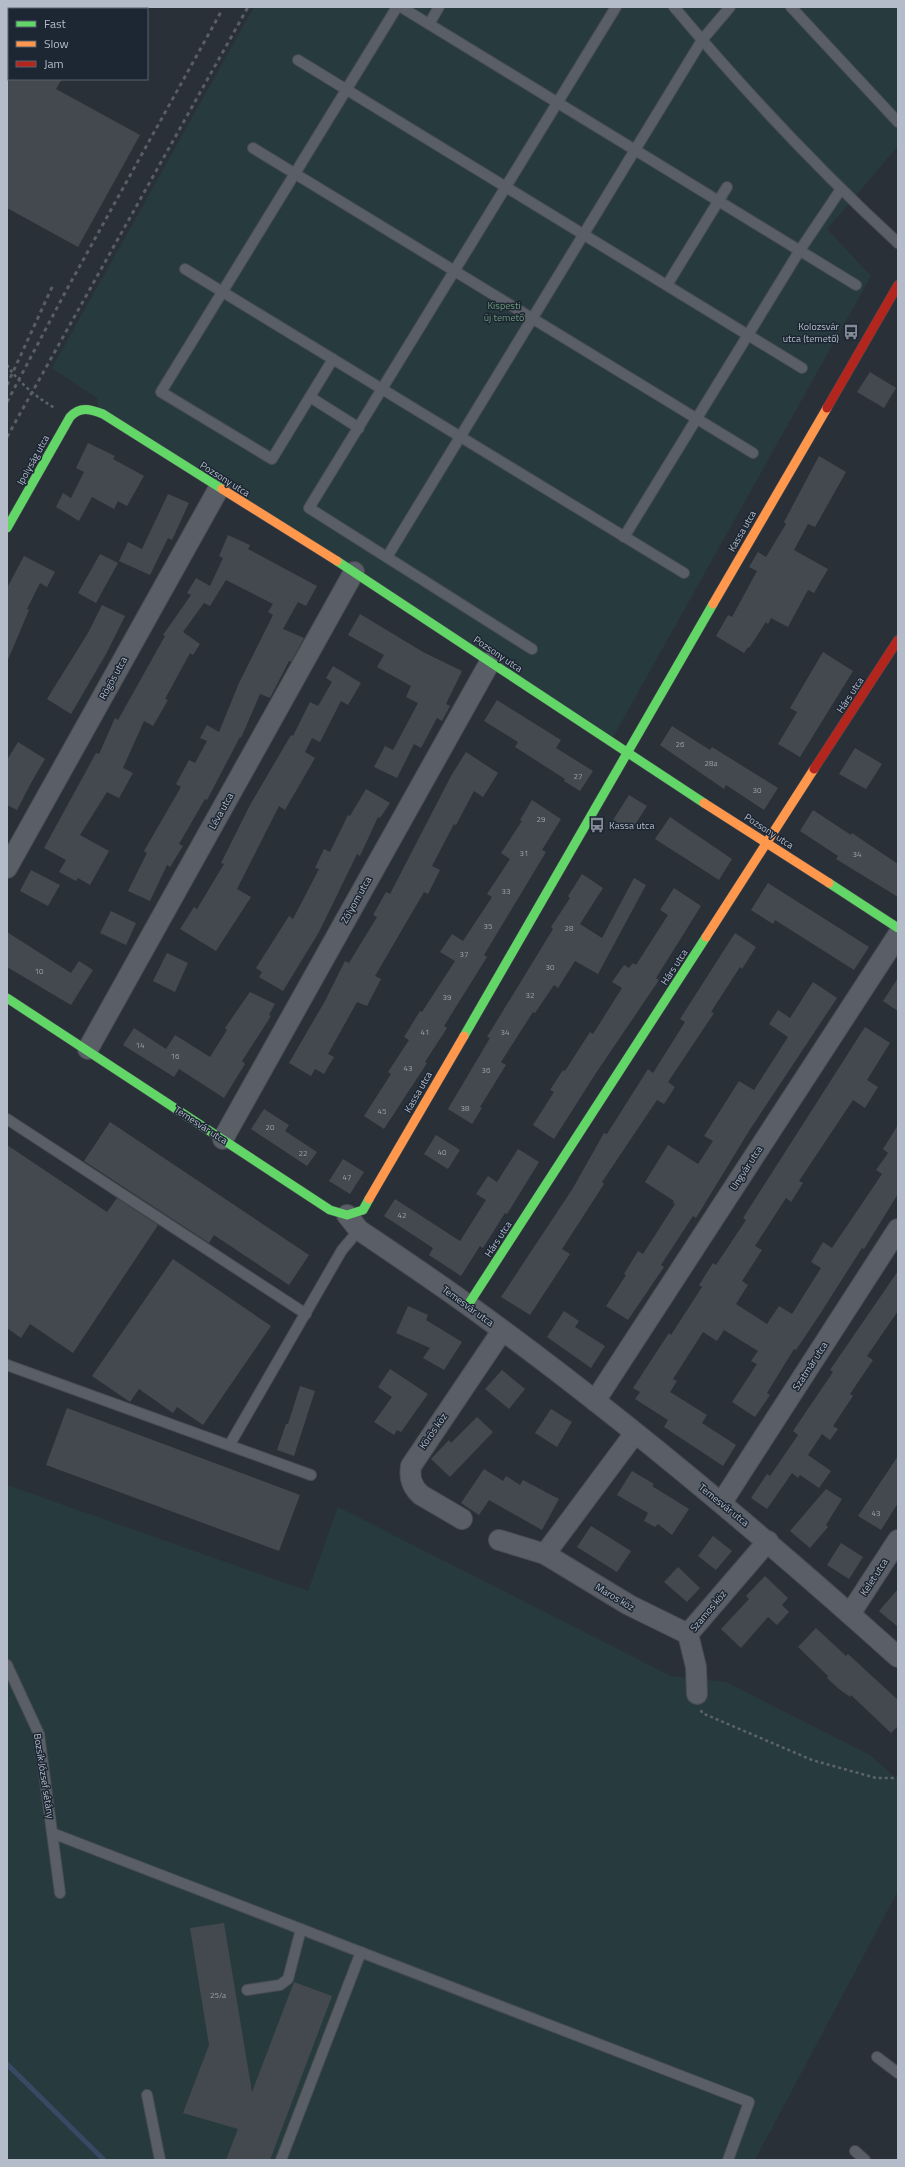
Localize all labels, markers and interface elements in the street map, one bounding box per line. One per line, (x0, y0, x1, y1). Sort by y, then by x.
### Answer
legend (8, 8, 148, 80)
text: Fast (44, 14, 67, 33)
text: Slow (44, 34, 69, 53)
text: Jam (44, 54, 64, 73)
park label: Kispesti új temető (484, 298, 524, 325)
place label: Kolozsvár utca (temető) (783, 319, 840, 346)
bus stop icon: Kolozsvár utca (temető) (842, 323, 860, 341)
street label: Ipolyság utca (13, 432, 53, 488)
street label: Pozsony utca (197, 458, 253, 500)
street label: Kassa utca (724, 508, 760, 554)
street label: Pozsony utca (471, 632, 525, 676)
street label: Rögös utca (95, 654, 131, 702)
street label: Hárs utca (833, 674, 867, 716)
house number: 26 (676, 738, 685, 750)
house number: 28a (705, 757, 717, 769)
house number: 27 (574, 770, 582, 782)
house number: 30 (753, 784, 762, 796)
street label: Léva utca (205, 790, 237, 832)
street label: Pozsony utca (741, 809, 797, 853)
house number: 29 (537, 813, 546, 825)
bus stop icon: Kassa utca (588, 816, 606, 834)
place label: Kassa utca (609, 818, 654, 833)
house number: 31 (520, 847, 528, 859)
house number: 34 (853, 848, 862, 860)
street label: Zólyom utca (337, 874, 375, 926)
house number: 33 (502, 885, 510, 897)
house number: 35 (484, 920, 493, 932)
house number: 28 (565, 922, 574, 934)
street label: Hárs utca (657, 946, 691, 988)
house number: 37 (460, 948, 468, 960)
house number: 30 (546, 961, 555, 973)
house number: 10 (35, 965, 44, 977)
house number: 32 (526, 989, 534, 1001)
house number: 39 (443, 991, 452, 1003)
house number: 41 (421, 1026, 429, 1038)
house number: 34 (501, 1026, 510, 1038)
house number: 14 (136, 1039, 145, 1051)
house number: 16 (171, 1050, 180, 1062)
house number: 43 (404, 1062, 412, 1074)
house number: 36 (482, 1064, 491, 1076)
street label: Kassa utca (400, 1069, 436, 1115)
street label: Temesvár utca (171, 1102, 231, 1148)
house number: 38 (461, 1102, 470, 1114)
house number: 45 (378, 1105, 387, 1117)
house number: 20 (266, 1121, 275, 1133)
street label: Ungvár utca (726, 1143, 766, 1193)
house number: 40 (438, 1146, 447, 1158)
house number: 22 (299, 1147, 307, 1159)
house number: 47 (343, 1171, 351, 1183)
house number: 42 (398, 1209, 406, 1221)
street label: Hárs utca (481, 1218, 515, 1260)
street label: Temesvár utca (439, 1282, 497, 1330)
street label: Szatmár utca (789, 1339, 831, 1393)
street label: Körös köz (415, 1410, 451, 1452)
street label: Temesvár utca (696, 1480, 752, 1530)
house number: 43 (872, 1507, 880, 1519)
street label: Kelet utca (856, 1555, 892, 1599)
street label: Maros köz (593, 1579, 638, 1615)
street label: Szamos köz (686, 1587, 730, 1635)
street label: Bozsik József sétány (30, 1732, 58, 1820)
house number: 25/a (210, 1989, 226, 2001)

